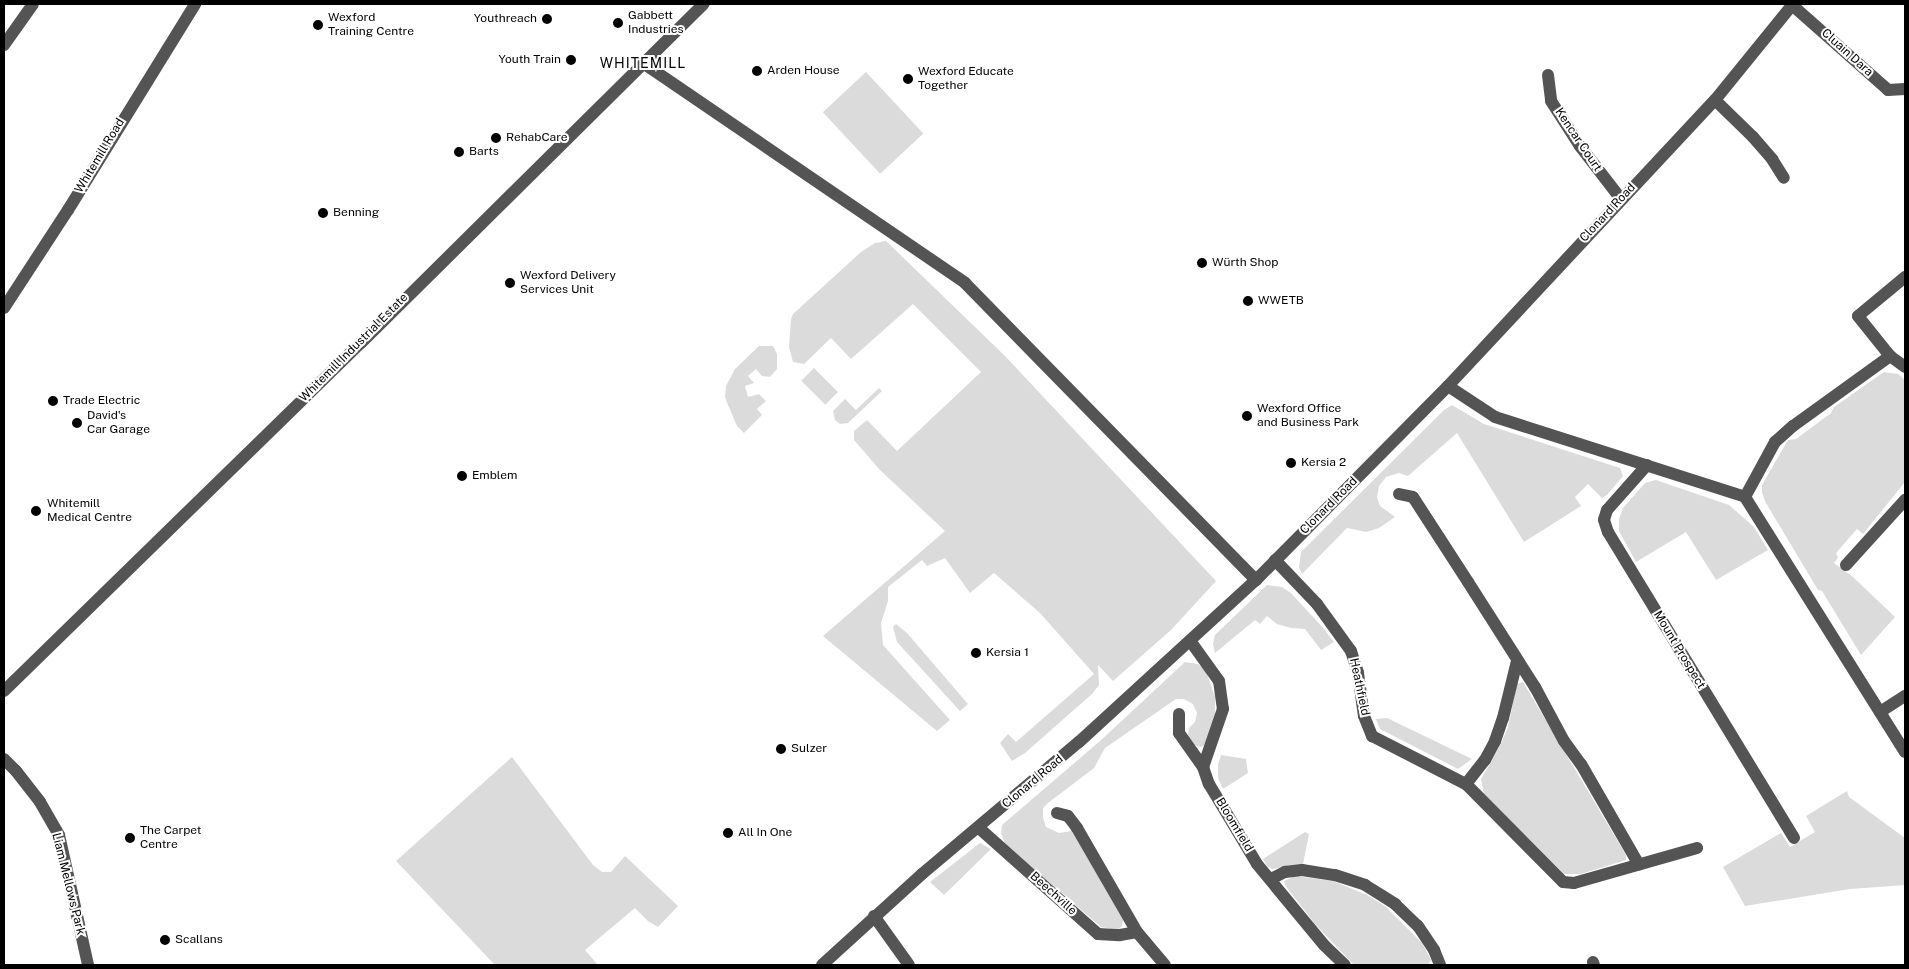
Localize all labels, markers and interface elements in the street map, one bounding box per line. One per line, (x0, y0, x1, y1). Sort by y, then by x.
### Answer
place label: Gabbett Industries (628, 9, 684, 37)
place label: Wexford Training Centre (328, 11, 414, 39)
place label: Youthreach (474, 12, 537, 26)
marker: Youthreach (541, 13, 553, 25)
marker: Gabbett Industries (612, 17, 624, 29)
marker: Wexford Training Centre (312, 19, 324, 31)
street label: Cluain Dara (1818, 26, 1876, 80)
place label: Youth Train (498, 53, 561, 67)
marker: Youth Train (565, 54, 577, 66)
district label: WHITEMILL (599, 55, 687, 71)
place label: Arden House (767, 64, 840, 78)
marker: Arden House (751, 65, 763, 77)
place label: Wexford Educate Together (918, 65, 1014, 93)
marker: Wexford Educate Together (902, 73, 914, 85)
street label: Kencar Court (1551, 106, 1605, 174)
street label: Whitemill Road (72, 116, 128, 196)
place label: RehabCare (506, 131, 568, 145)
marker: RehabCare (490, 132, 502, 144)
place label: Barts (469, 145, 499, 159)
marker: Barts (453, 146, 465, 158)
street label: Clonard Road (1577, 181, 1639, 245)
place label: Benning (333, 206, 379, 220)
marker: Benning (317, 207, 329, 219)
place label: Würth Shop (1212, 256, 1278, 270)
marker: Würth Shop (1196, 257, 1208, 269)
place label: Wexford Delivery Services Unit (520, 269, 616, 297)
marker: Wexford Delivery Services Unit (504, 277, 516, 289)
street label: Whitemill Industrial Estate (297, 291, 411, 405)
place label: WWETB (1258, 294, 1304, 308)
marker: WWETB (1242, 295, 1254, 307)
place label: Trade Electric (63, 394, 140, 408)
marker: Trade Electric (47, 395, 59, 407)
place label: Wexford Office and Business Park (1257, 402, 1359, 430)
place label: David's Car Garage (87, 409, 150, 437)
marker: Wexford Office and Business Park (1241, 410, 1253, 422)
marker: David's Car Garage (71, 417, 83, 429)
place label: Kersia 2 (1301, 456, 1346, 470)
marker: Kersia 2 (1285, 457, 1297, 469)
place label: Emblem (472, 469, 517, 483)
marker: Emblem (456, 470, 468, 482)
street label: Clonard Road (1297, 474, 1361, 538)
place label: Whitemill Medical Centre (47, 497, 132, 525)
marker: Whitemill Medical Centre (29, 504, 43, 518)
street label: Mount Prospect (1650, 608, 1708, 692)
place label: Kersia 1 (986, 646, 1029, 660)
marker: Kersia 1 (970, 647, 982, 659)
street label: Heathfield (1346, 657, 1372, 717)
place label: Sulzer (791, 742, 827, 756)
marker: Sulzer (775, 743, 787, 755)
street label: Clonard Road (1000, 752, 1066, 812)
street label: Bloomfield (1212, 796, 1256, 854)
place label: The Carpet Centre (140, 824, 202, 852)
place label: All In One (738, 826, 792, 840)
marker: All In One (722, 827, 734, 839)
street label: Liam Mellows Park (48, 832, 88, 936)
marker: The Carpet Centre (124, 832, 136, 844)
street label: Beechville (1027, 869, 1079, 919)
place label: Scallans (175, 933, 223, 947)
marker: Scallans (159, 934, 171, 946)

